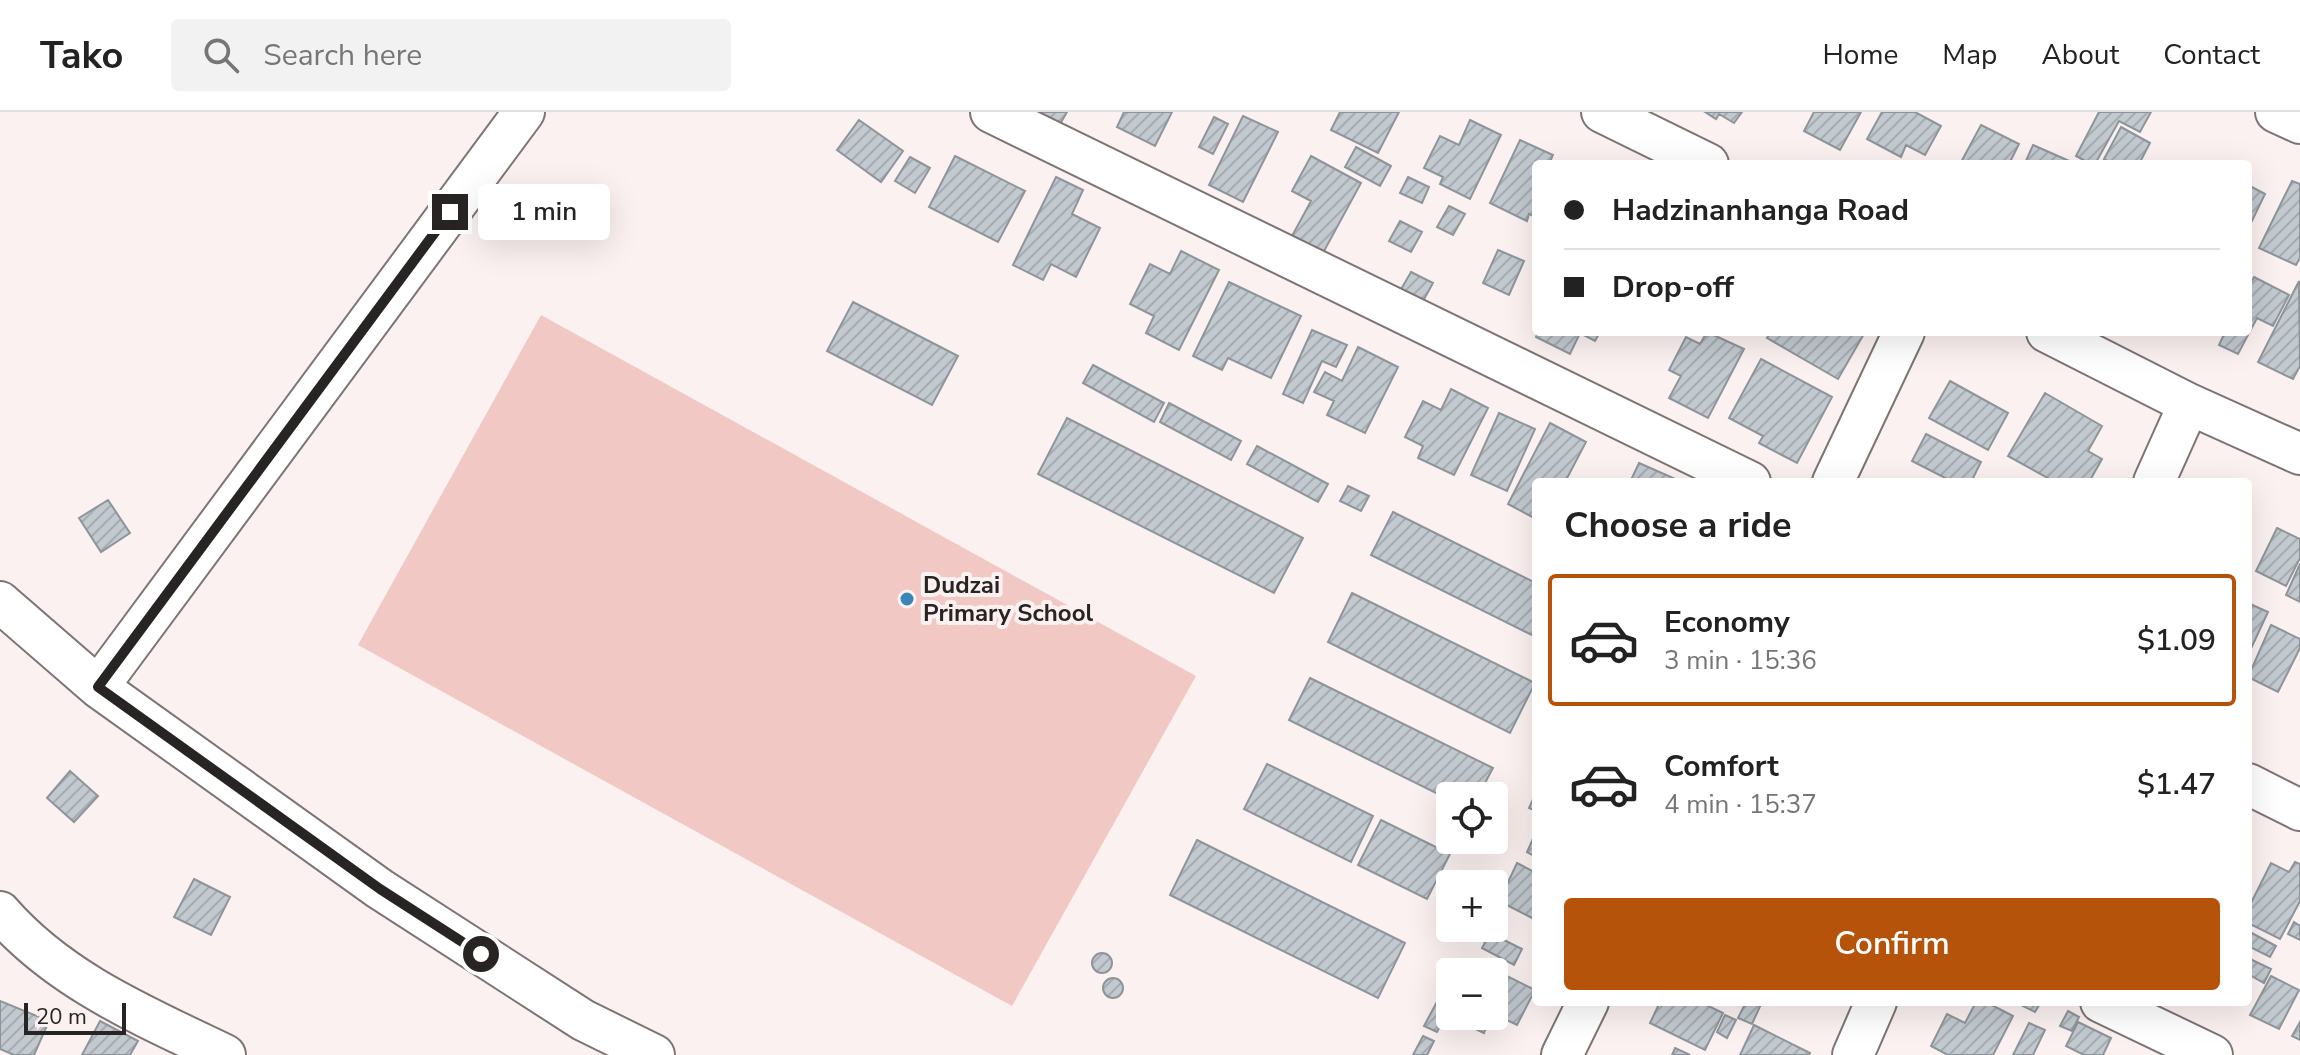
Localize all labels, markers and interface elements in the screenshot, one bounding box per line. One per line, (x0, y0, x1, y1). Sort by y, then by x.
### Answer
search box (171, 19, 731, 91)
text: Tako (40, 30, 123, 81)
icon: search (199, 33, 243, 77)
text: Search here (263, 35, 422, 76)
text: Home (1823, 36, 1898, 74)
text: Map (1942, 36, 1997, 74)
text: About (2041, 36, 2119, 74)
text: Contact (2163, 36, 2260, 74)
callout: 1 min (478, 184, 610, 240)
text: Hadzinanhanga Road (1612, 190, 1909, 231)
route end (432, 194, 468, 230)
text: 1 min (511, 194, 577, 229)
text: Drop-off (1612, 267, 1734, 308)
text: Choose a ride (1564, 501, 1792, 550)
place label: Dudzai Primary School (923, 569, 1094, 629)
marker: Dudzai Primary School (898, 590, 916, 608)
text: Economy (1664, 602, 1790, 643)
icon: car (1568, 604, 1640, 676)
text: $1.09 (2137, 620, 2216, 661)
text: 3 min · 15:36 (1664, 643, 1817, 678)
text: Comfort (1664, 746, 1779, 787)
icon: car (1568, 748, 1640, 820)
text: $1.47 (2137, 764, 2216, 805)
map controls (1436, 782, 1508, 1030)
button: locate (1436, 782, 1508, 854)
text: 4 min · 15:37 (1664, 787, 1817, 822)
button: + (1436, 870, 1508, 942)
button: Confirm (1564, 898, 2220, 990)
route start (463, 936, 499, 972)
button: − (1436, 958, 1508, 1030)
scale bar (24, 999, 126, 1035)
text: 20 m (36, 1002, 87, 1032)

